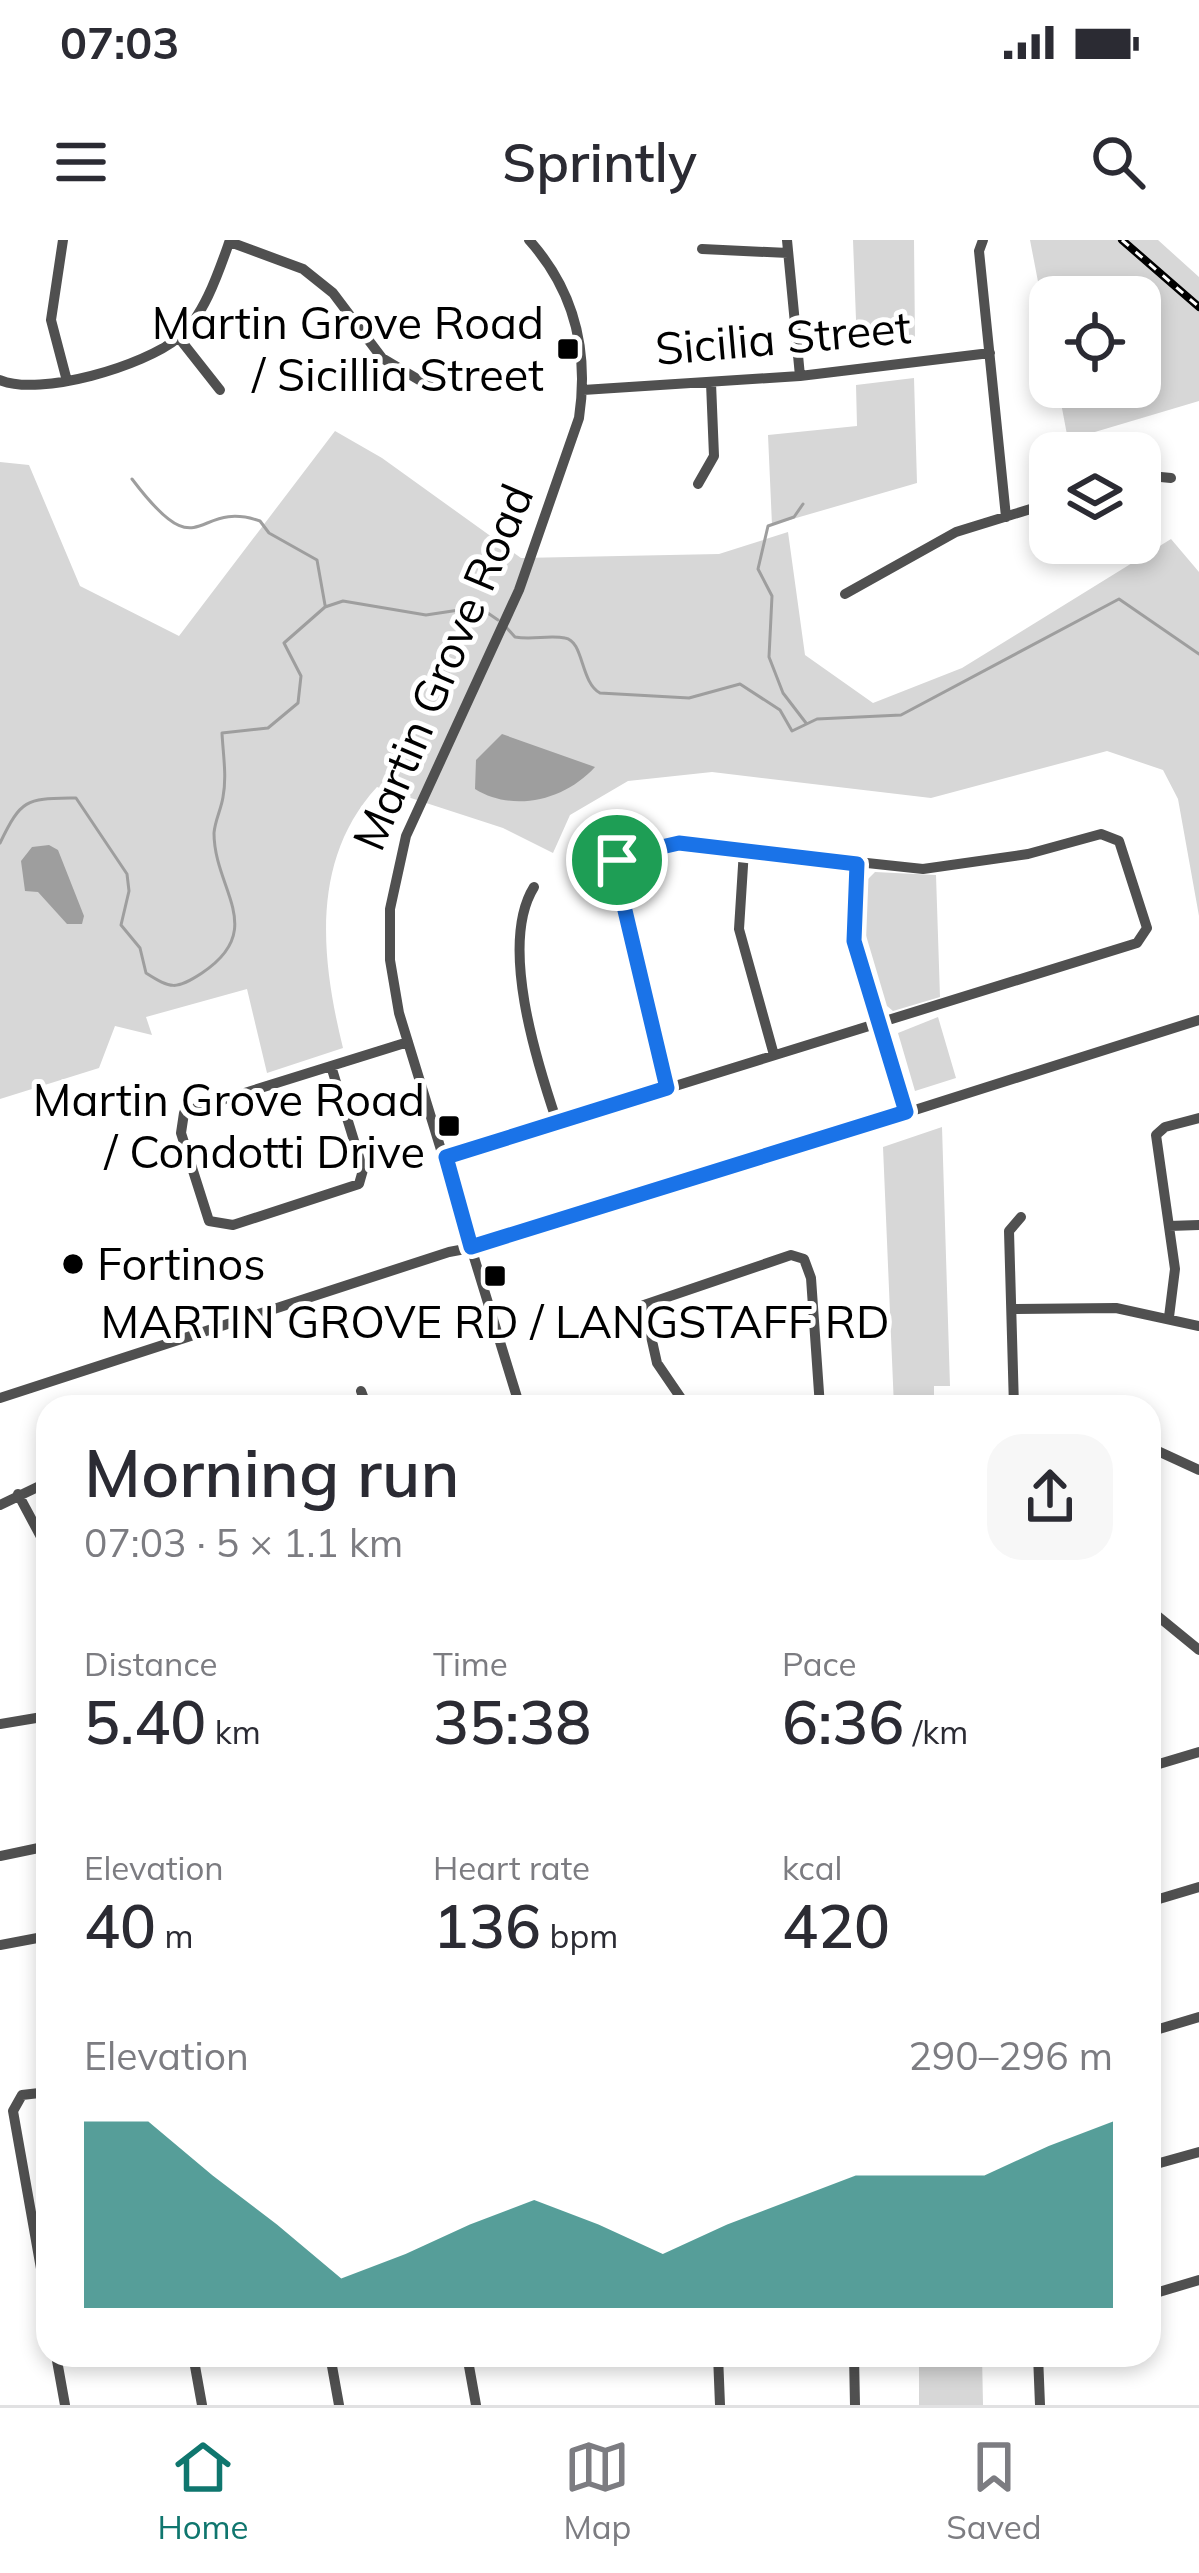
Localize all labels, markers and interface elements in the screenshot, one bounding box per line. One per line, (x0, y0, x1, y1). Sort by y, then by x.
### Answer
text: 07:03 (60, 14, 179, 70)
text: Sprintly (502, 128, 697, 196)
icon: menu (48, 129, 114, 195)
icon: search (1085, 129, 1151, 195)
map controls (1029, 276, 1161, 564)
button: locate (1029, 276, 1161, 408)
place label: Martin Grove Road / Sicillia Street (152, 294, 544, 402)
street label: Sicilia Street (653, 298, 913, 376)
marker: Martin Grove Road / Sicillia Street (555, 336, 581, 362)
button: layers (1029, 432, 1161, 564)
street label: Martin Grove Road (340, 475, 544, 858)
pin (566, 809, 668, 911)
icon: arrive (584, 827, 650, 893)
place label: Martin Grove Road / Condotti Drive (33, 1071, 425, 1179)
marker: Martin Grove Road / Condotti Drive (436, 1113, 462, 1139)
place label: Fortinos (97, 1235, 266, 1291)
marker: Fortinos (60, 1251, 86, 1277)
marker: MARTIN GROVE RD / LANGSTAFF RD (482, 1263, 508, 1289)
place label: MARTIN GROVE RD / LANGSTAFF RD (100, 1293, 890, 1349)
text: Morning run (84, 1431, 460, 1514)
button: share (987, 1434, 1113, 1560)
text: 07:03 · 5 × 1.1 km (84, 1518, 403, 1567)
text: Distance (84, 1643, 217, 1684)
text: Time (433, 1643, 508, 1684)
text: Pace (782, 1643, 856, 1684)
text: 5.40 (84, 1684, 206, 1759)
text: 35:38 (433, 1684, 591, 1759)
text: 6:36 (782, 1684, 904, 1759)
text: km (206, 1711, 261, 1752)
text: /km (904, 1711, 968, 1752)
text: Elevation (84, 1847, 224, 1888)
text: Heart rate (433, 1847, 590, 1888)
text: kcal (782, 1847, 842, 1888)
text: 40 (84, 1888, 156, 1963)
text: 136 (433, 1888, 541, 1963)
text: 420 (782, 1888, 890, 1963)
text: m (156, 1915, 194, 1956)
text: bpm (541, 1915, 618, 1956)
text: Elevation (84, 2031, 249, 2080)
text: 290–296 m (908, 2031, 1113, 2080)
tab: Home (157, 2434, 249, 2547)
tab: Map (563, 2434, 631, 2547)
tab: Saved (946, 2434, 1042, 2547)

